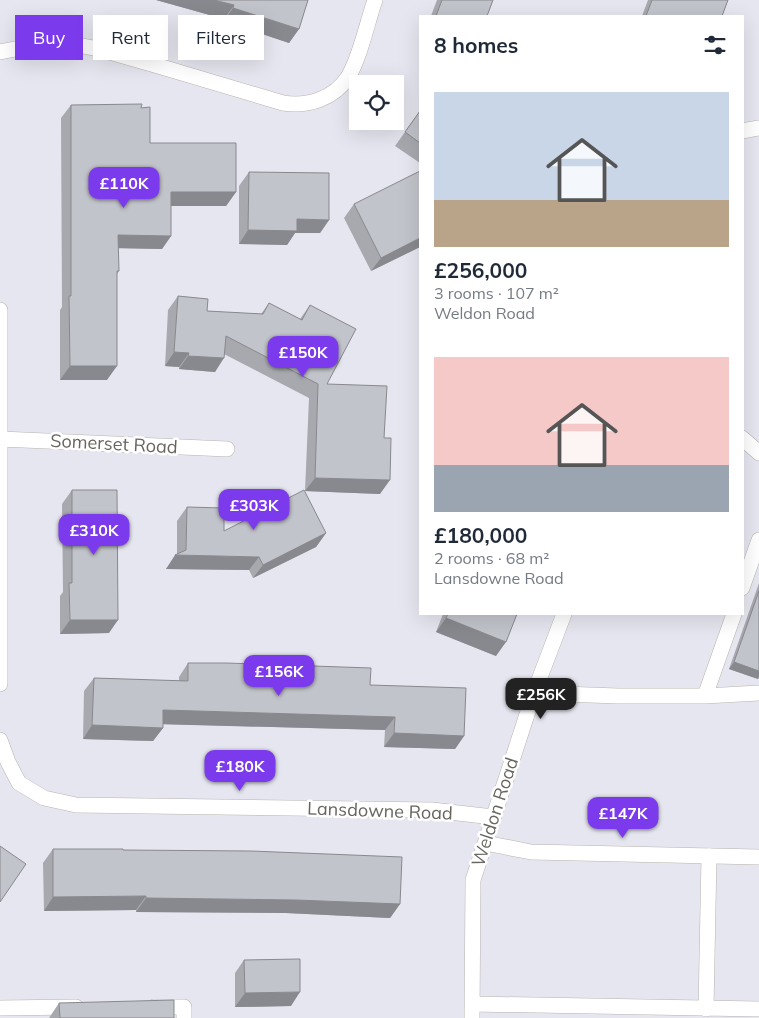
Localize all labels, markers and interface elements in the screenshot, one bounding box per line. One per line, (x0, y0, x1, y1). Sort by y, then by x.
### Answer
chip: Buy (15, 15, 83, 60)
chip: Rent (93, 15, 168, 60)
chip: Filters (178, 15, 264, 60)
icon: filters (701, 31, 729, 59)
text: 8 homes (434, 32, 518, 58)
map controls (349, 75, 404, 130)
button: locate (349, 75, 404, 130)
icon: home (537, 125, 627, 215)
pin: £110K (89, 166, 159, 209)
text: £110K (99, 173, 149, 193)
text: £256,000 (434, 257, 527, 283)
text: 3 rooms · 107 m² (434, 283, 559, 303)
text: Weldon Road (434, 303, 535, 323)
pin: £150K (268, 336, 338, 378)
text: £150K (278, 342, 328, 362)
icon: home (537, 390, 627, 480)
street label: Somerset Road (50, 429, 178, 458)
pin: £303K (219, 488, 289, 531)
text: £303K (229, 495, 279, 515)
pin: £310K (59, 514, 129, 556)
text: £310K (69, 520, 119, 540)
text: £180,000 (434, 522, 527, 548)
text: 2 rooms · 68 m² (434, 548, 549, 568)
text: Lansdowne Road (434, 568, 564, 588)
pin: £156K (244, 654, 314, 697)
text: £156K (254, 661, 304, 681)
pin: £256K (506, 678, 576, 720)
text: £256K (516, 684, 566, 704)
pin: £180K (205, 750, 275, 792)
street label: Weldon Road (466, 754, 523, 869)
text: £180K (215, 756, 265, 776)
street label: Lansdowne Road (307, 796, 453, 825)
pin: £147K (588, 796, 658, 839)
text: £147K (598, 803, 648, 823)

